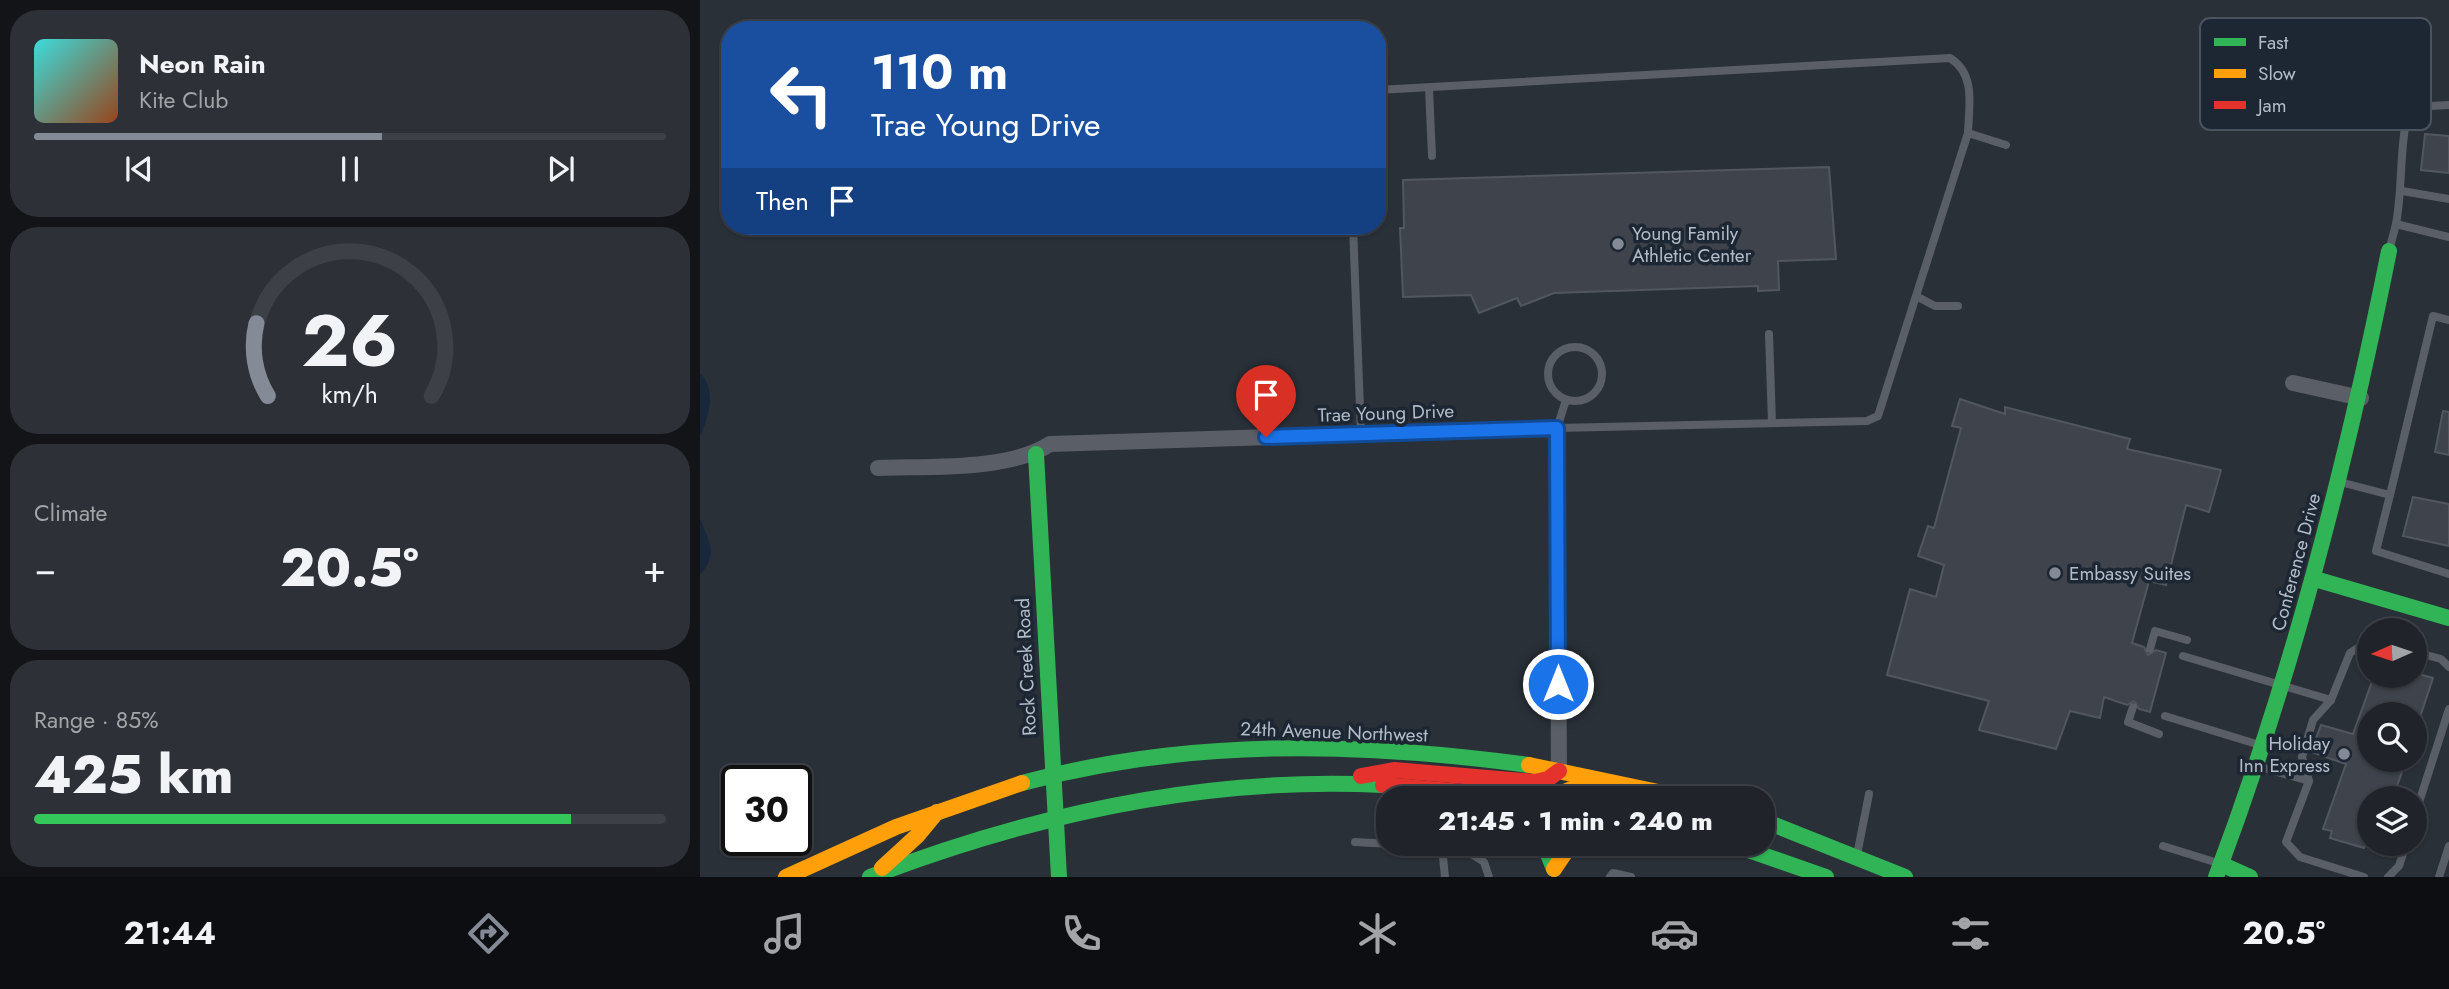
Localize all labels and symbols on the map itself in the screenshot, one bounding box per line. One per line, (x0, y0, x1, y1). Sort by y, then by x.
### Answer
legend (2200, 18, 2431, 130)
text: Fast (2258, 29, 2289, 56)
text: Slow (2258, 60, 2296, 87)
text: Jam (2255, 92, 2287, 119)
place label: Young Family Athletic Center (1632, 220, 1752, 269)
marker: Young Family Athletic Center (1610, 236, 1626, 252)
pin (1236, 365, 1296, 437)
street label: Trae Young Drive (1317, 397, 1455, 429)
street label: Conference Drive (2265, 490, 2327, 634)
place label: Embassy Suites (2069, 560, 2191, 587)
marker: Embassy Suites (2047, 565, 2063, 581)
street label: Rock Creek Road (1009, 597, 1043, 737)
north arrow (2357, 618, 2427, 688)
position arrow (1521, 647, 1595, 721)
street label: 24th Avenue Northwest (1240, 715, 1429, 749)
place label: Holiday Inn Express (2239, 730, 2331, 779)
marker: Holiday Inn Express (2336, 746, 2352, 762)
speed limit sign: 30 (721, 765, 812, 856)

